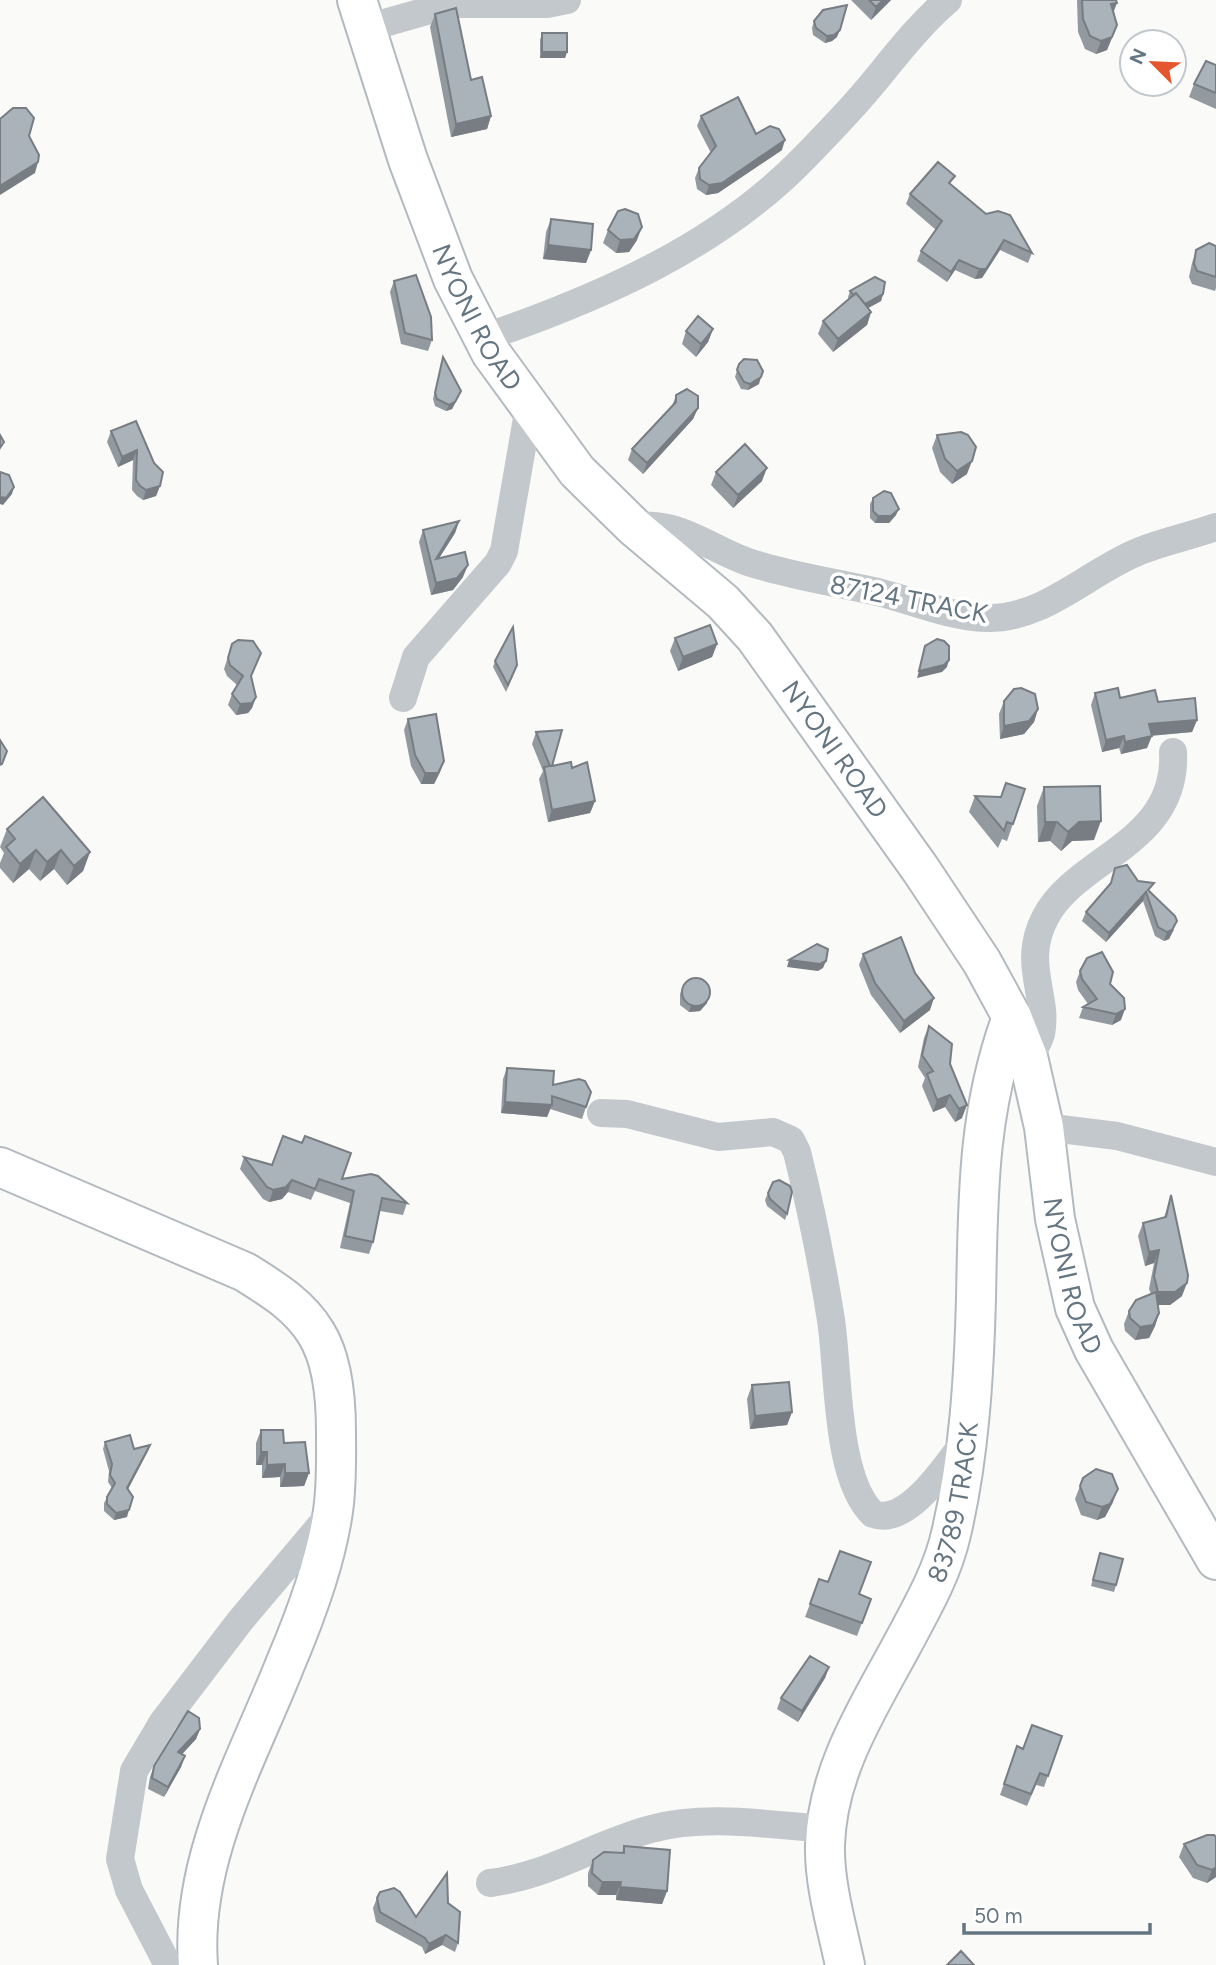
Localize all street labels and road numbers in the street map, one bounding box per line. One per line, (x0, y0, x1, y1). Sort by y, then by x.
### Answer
street label: NYONI ROAD (425, 240, 529, 397)
street label: 87124 TRACK (827, 568, 991, 630)
street label: NYONI ROAD (775, 674, 895, 824)
street label: NYONI ROAD (1037, 1196, 1110, 1359)
street label: 83789 TRACK (920, 1420, 985, 1587)

